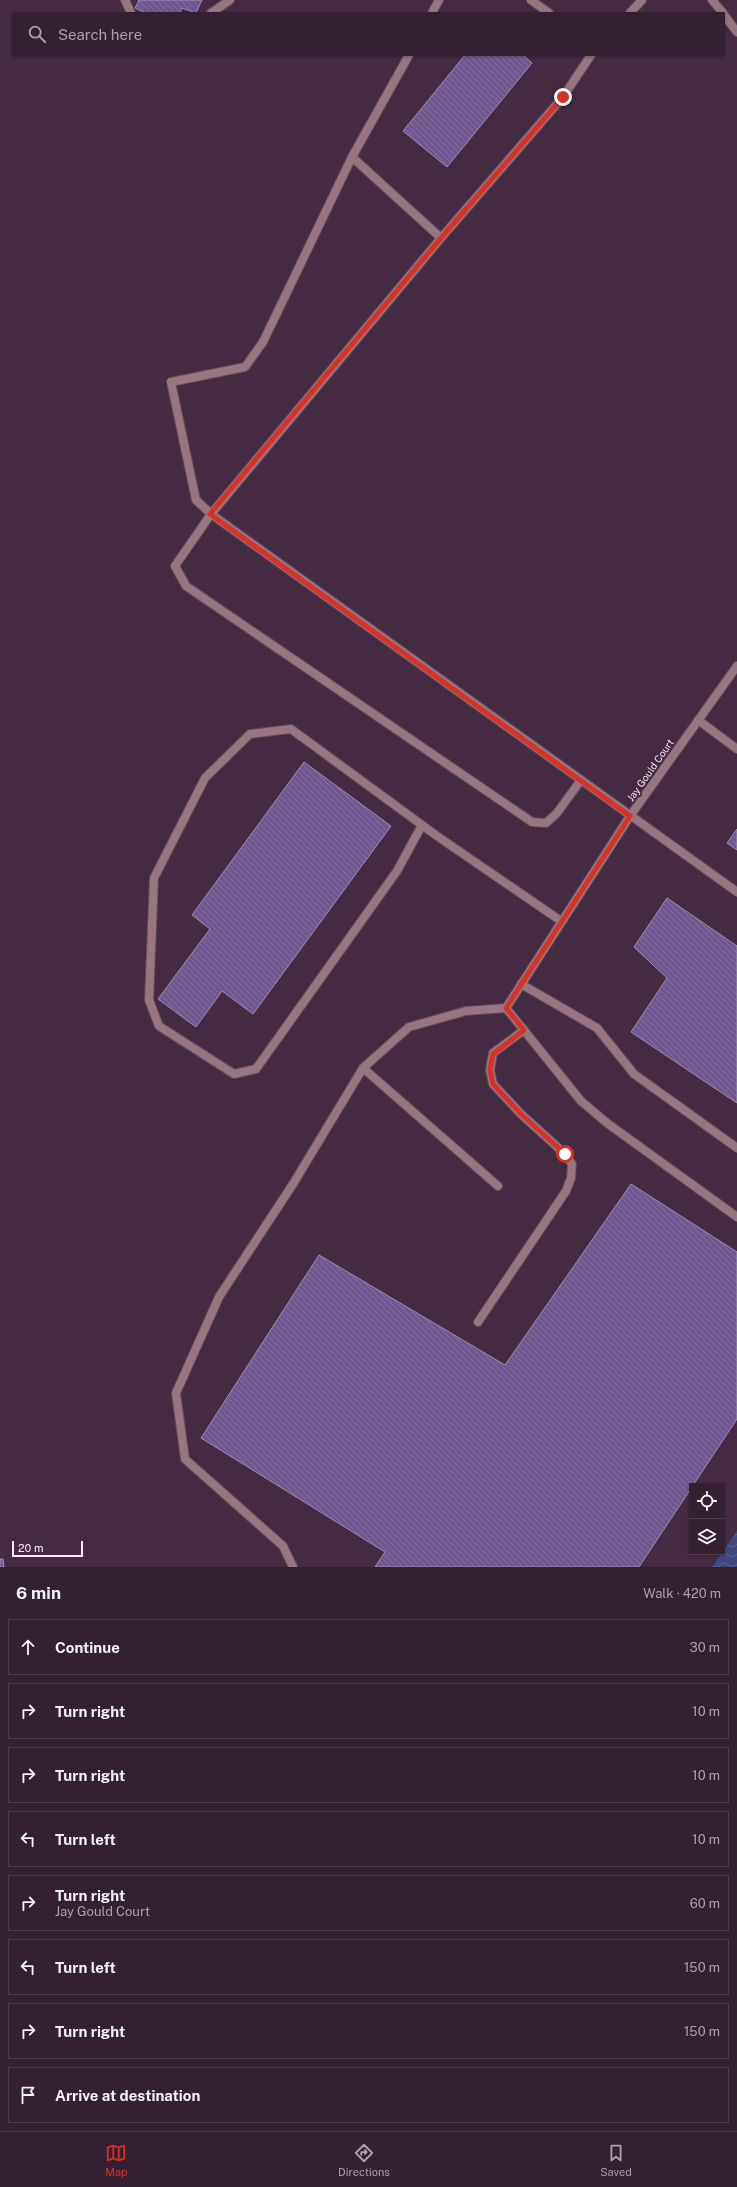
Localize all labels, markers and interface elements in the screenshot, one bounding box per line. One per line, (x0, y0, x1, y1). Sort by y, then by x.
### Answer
search box (12, 12, 725, 56)
icon: search (26, 23, 48, 45)
text: Search here (58, 26, 142, 43)
route end (554, 88, 572, 106)
street label: Jay Gould Court (624, 737, 676, 803)
route start (556, 1145, 574, 1163)
map controls (689, 1483, 725, 1555)
button: locate (689, 1483, 725, 1519)
button: layers (689, 1519, 725, 1555)
scale bar (12, 1539, 83, 1558)
text: 20 m (18, 1542, 43, 1554)
text: 6 min (16, 1583, 61, 1603)
text: Walk · 420 m (643, 1586, 721, 1601)
icon: ahead (17, 1636, 39, 1658)
text: Continue (55, 1639, 120, 1656)
text: 30 m (690, 1640, 720, 1655)
icon: right (17, 1700, 39, 1722)
text: Turn right (55, 1703, 125, 1720)
text: 10 m (692, 1704, 720, 1719)
icon: right (17, 1764, 39, 1786)
text: Turn right (55, 1767, 125, 1784)
text: 10 m (692, 1768, 720, 1783)
icon: left (17, 1828, 39, 1850)
text: Turn left (55, 1831, 116, 1848)
text: 10 m (692, 1832, 720, 1847)
text: Turn right (55, 1887, 125, 1904)
icon: right (17, 1892, 39, 1914)
text: 60 m (690, 1896, 720, 1911)
text: Jay Gould Court (55, 1904, 150, 1919)
icon: left (17, 1956, 39, 1978)
text: Turn left (55, 1959, 116, 1976)
text: 150 m (684, 1960, 720, 1975)
icon: right (17, 2020, 39, 2042)
text: Turn right (55, 2023, 125, 2040)
text: 150 m (684, 2024, 720, 2039)
icon: arrive (17, 2084, 39, 2106)
text: Arrive at destination (55, 2087, 200, 2104)
tab: Map (105, 2142, 128, 2178)
tab: Directions (338, 2142, 390, 2178)
tab: Saved (600, 2142, 632, 2178)

